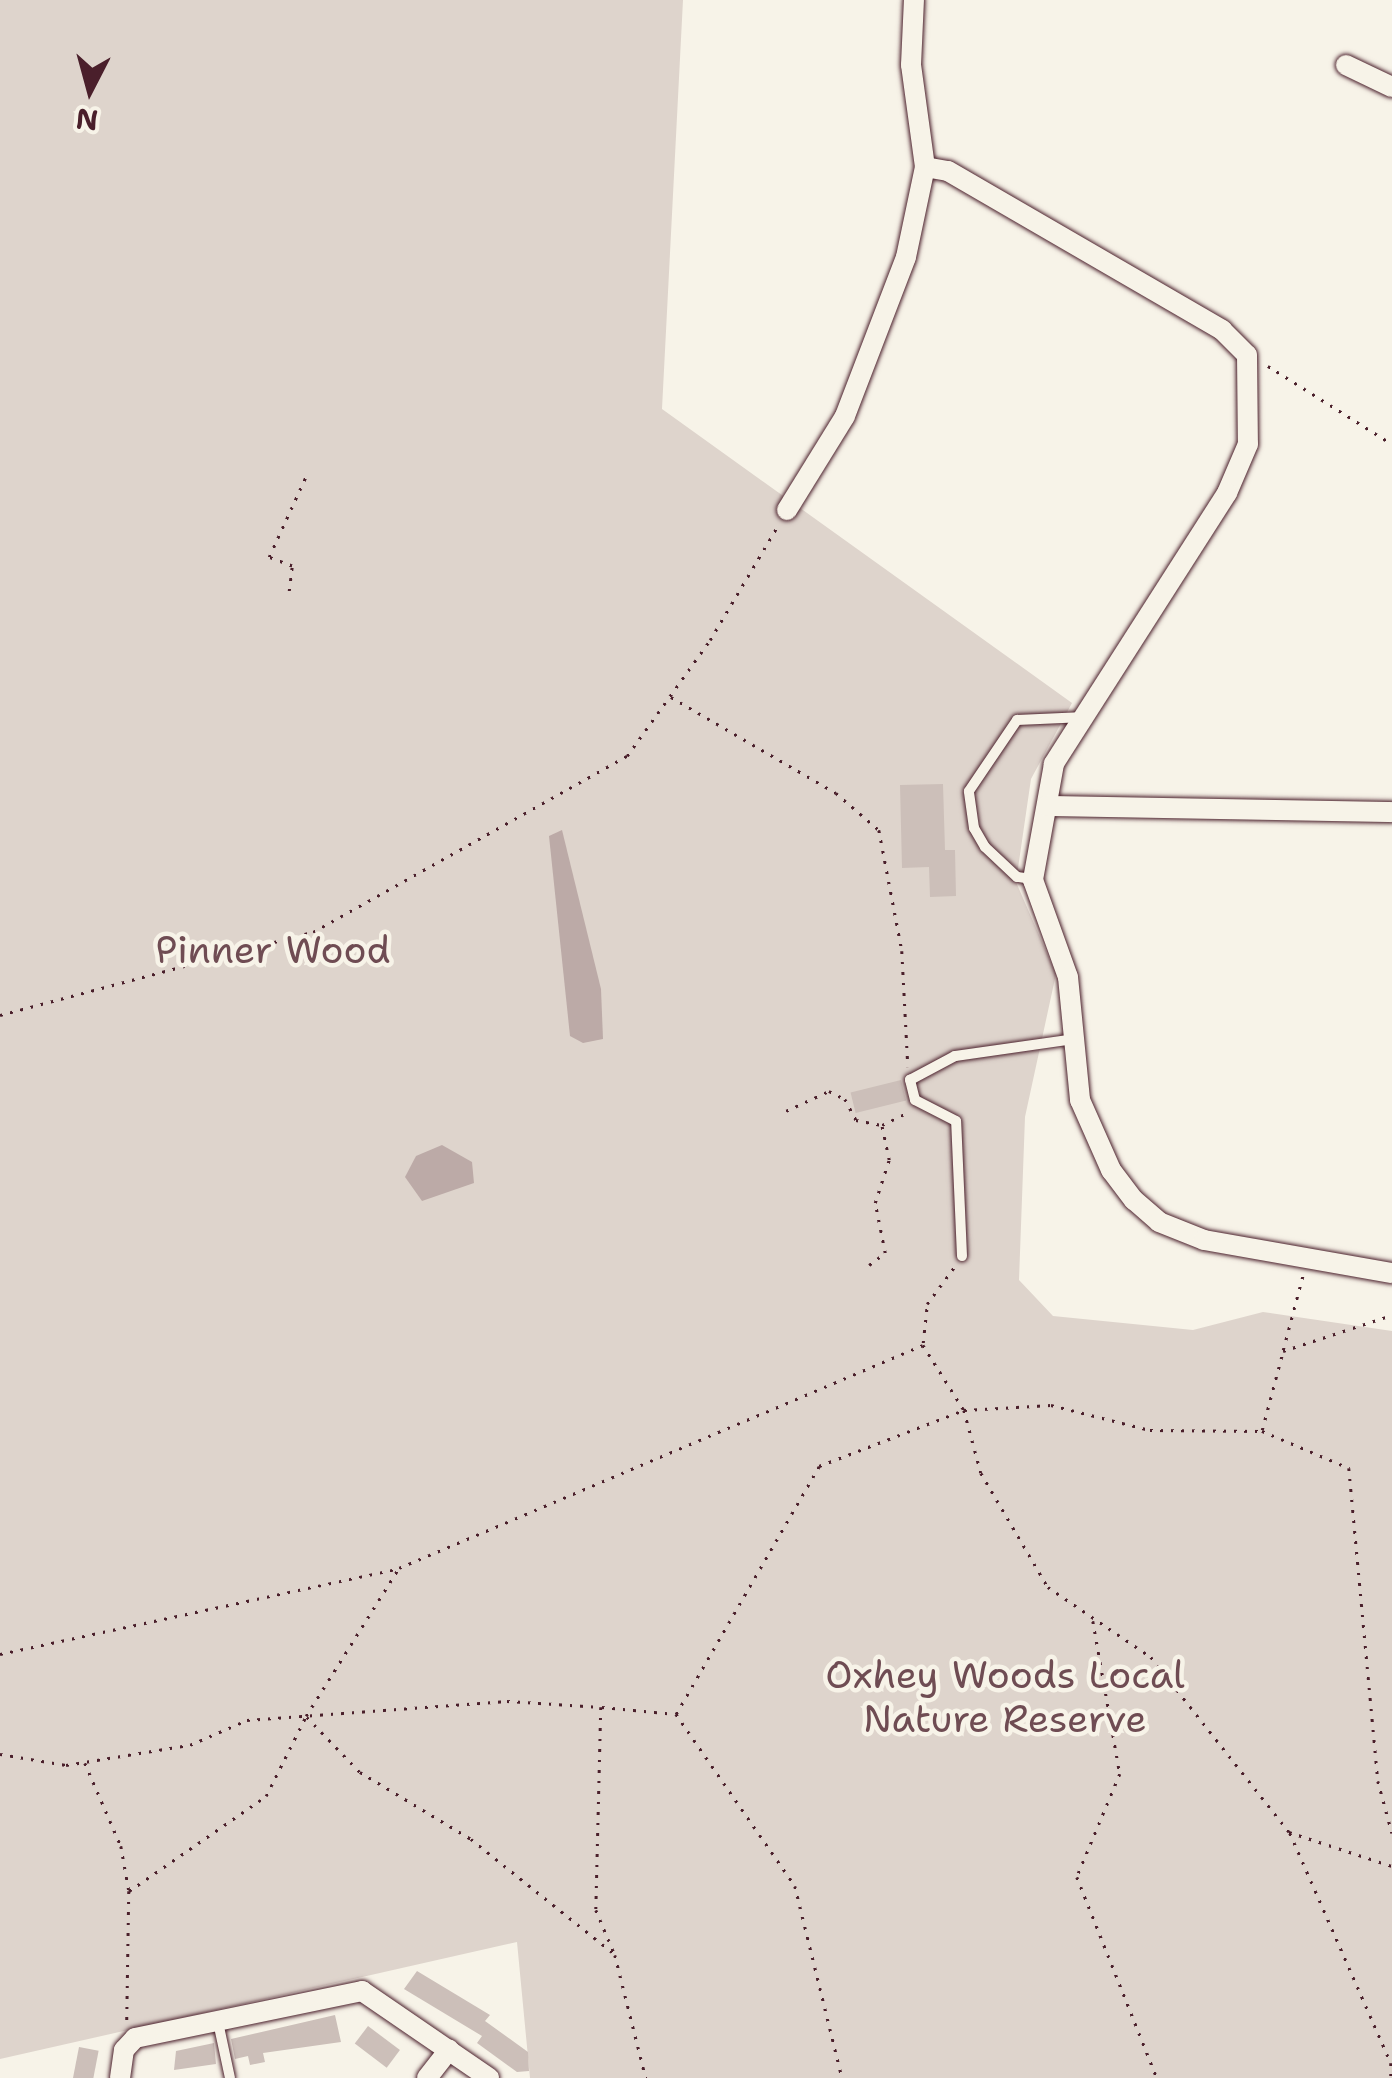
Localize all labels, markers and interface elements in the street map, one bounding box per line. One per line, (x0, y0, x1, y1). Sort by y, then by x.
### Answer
north arrow (40, 40, 140, 140)
text: N (74, 100, 100, 140)
park label: Pinner Wood (155, 927, 391, 973)
park label: Oxhey Woods Local Nature Reserve (825, 1652, 1185, 1742)

